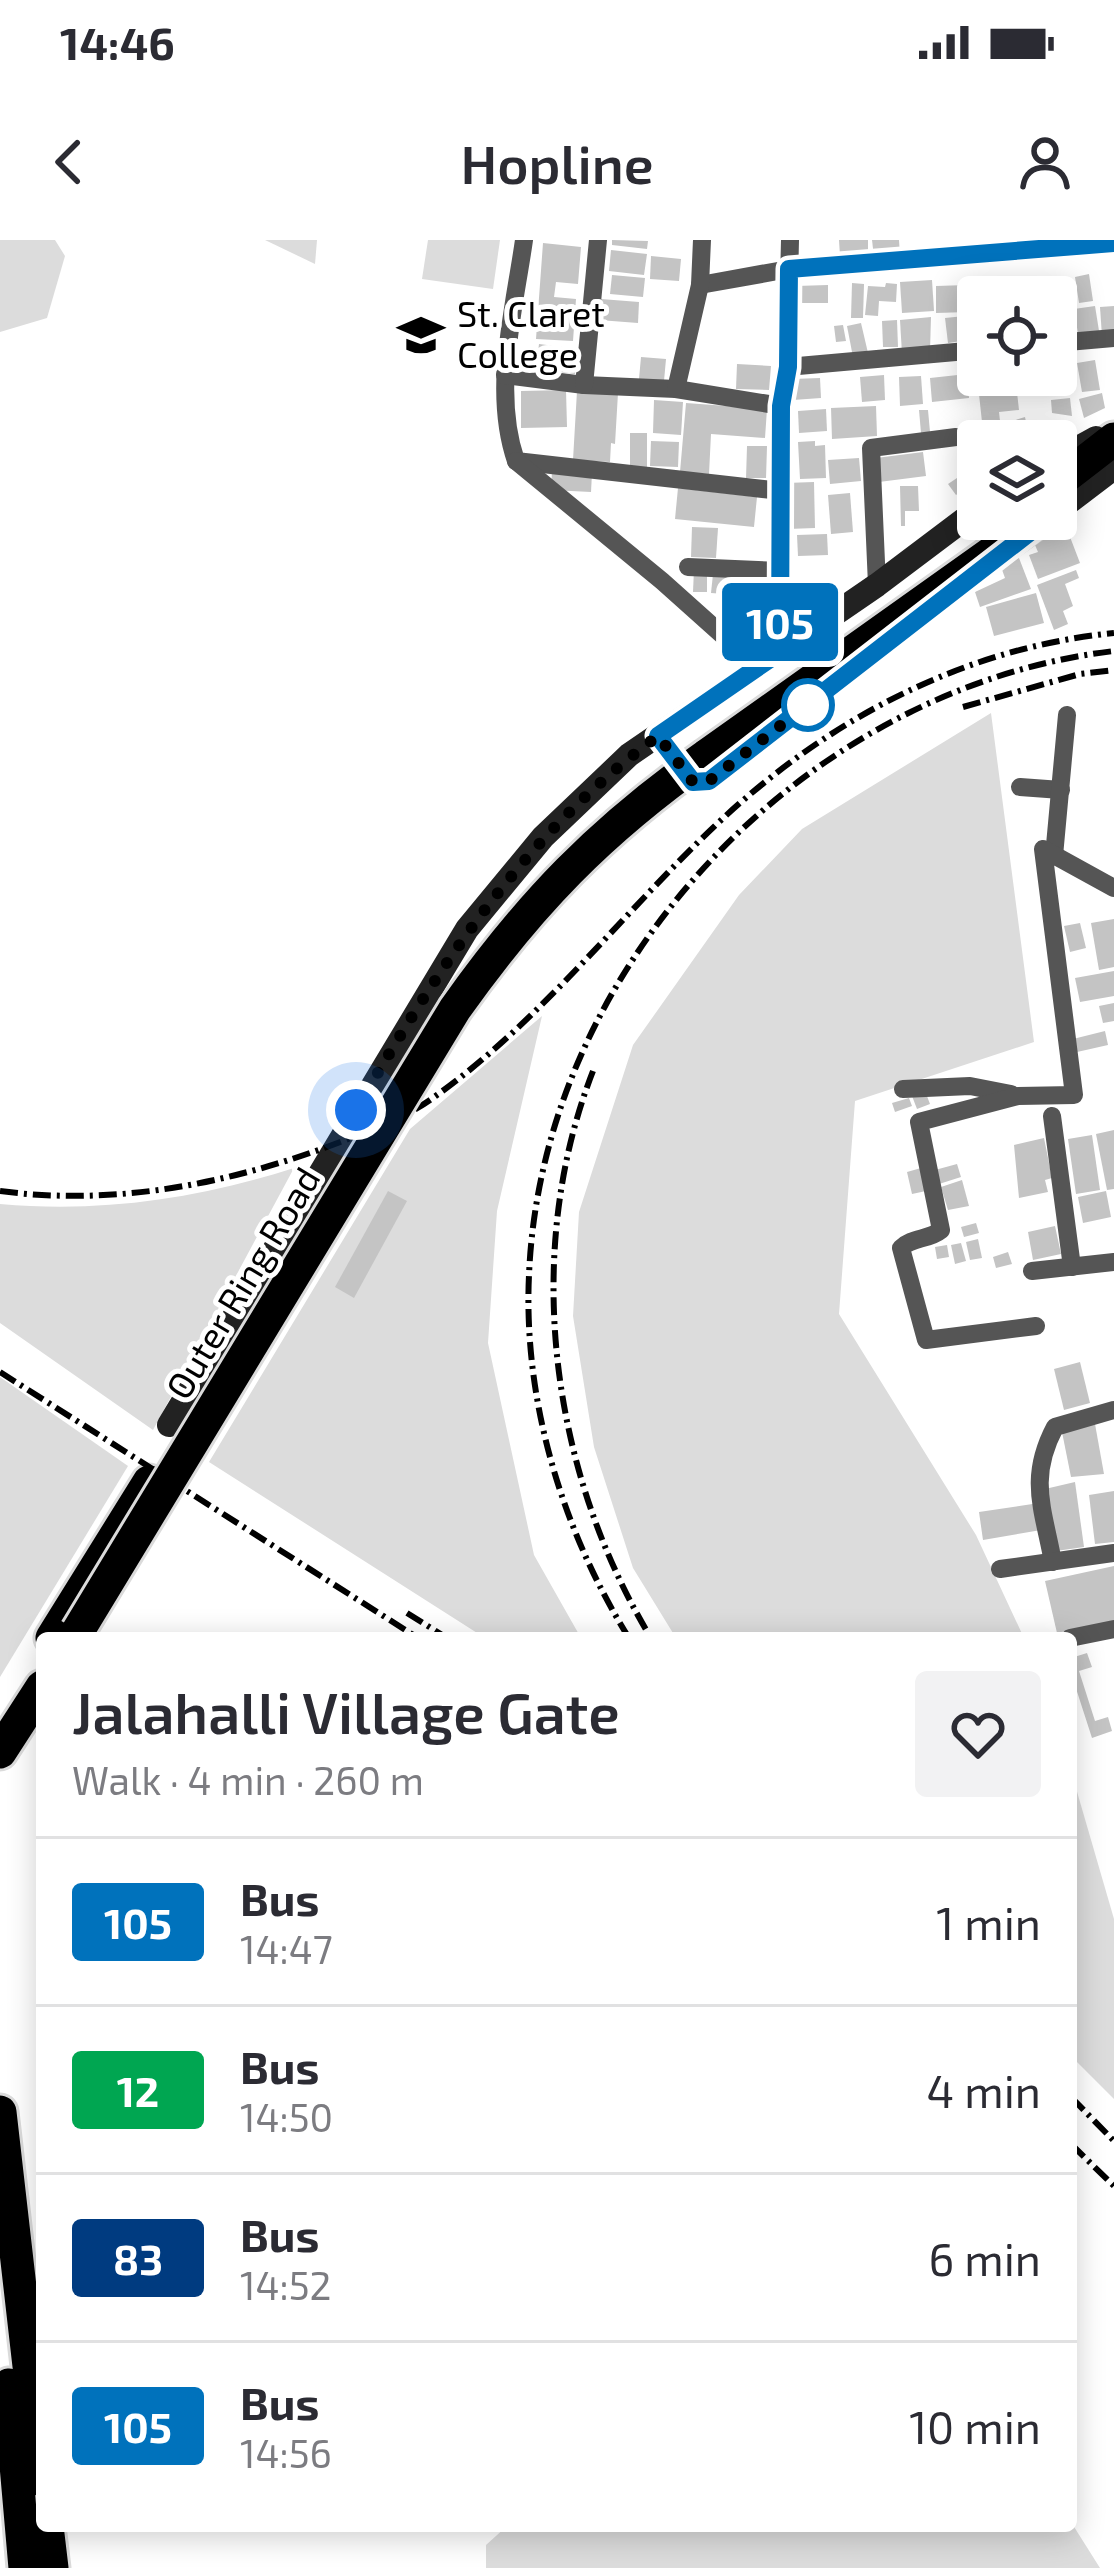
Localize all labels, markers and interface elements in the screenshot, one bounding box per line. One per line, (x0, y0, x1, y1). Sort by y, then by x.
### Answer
text: 14:46 (60, 15, 175, 69)
icon: back (36, 129, 102, 195)
icon: person (1012, 129, 1078, 195)
text: Hopline (460, 130, 654, 195)
map controls (957, 276, 1077, 540)
button: locate (957, 276, 1077, 396)
place label: St. Claret College (457, 291, 605, 375)
school or university icon: St. Claret College (396, 310, 446, 360)
button: layers (957, 420, 1077, 540)
line badge: 105 (711, 583, 849, 661)
text: 105 (746, 597, 814, 647)
unlabelled marker (783, 680, 833, 730)
your location (326, 1080, 386, 1140)
street label: Outer Ring Road (156, 1159, 328, 1406)
button: heart (915, 1671, 1041, 1797)
text: Jalahalli Village Gate (72, 1677, 620, 1745)
text: Walk · 4 min · 260 m (72, 1756, 424, 1803)
text: Bus (240, 1871, 319, 1925)
text: 1 min (936, 1895, 1041, 1949)
text: 105 (104, 1897, 172, 1947)
text: 14:47 (240, 1925, 333, 1972)
text: Bus (240, 2039, 319, 2093)
text: 4 min (927, 2063, 1041, 2117)
text: 12 (117, 2065, 159, 2115)
text: 14:50 (240, 2093, 333, 2140)
text: Bus (240, 2207, 319, 2261)
text: 6 min (928, 2231, 1041, 2285)
text: 83 (113, 2233, 163, 2283)
text: 14:52 (240, 2261, 332, 2308)
text: Bus (240, 2375, 319, 2429)
text: 10 min (909, 2399, 1041, 2453)
text: 105 (104, 2401, 172, 2451)
text: 14:56 (240, 2429, 332, 2476)

